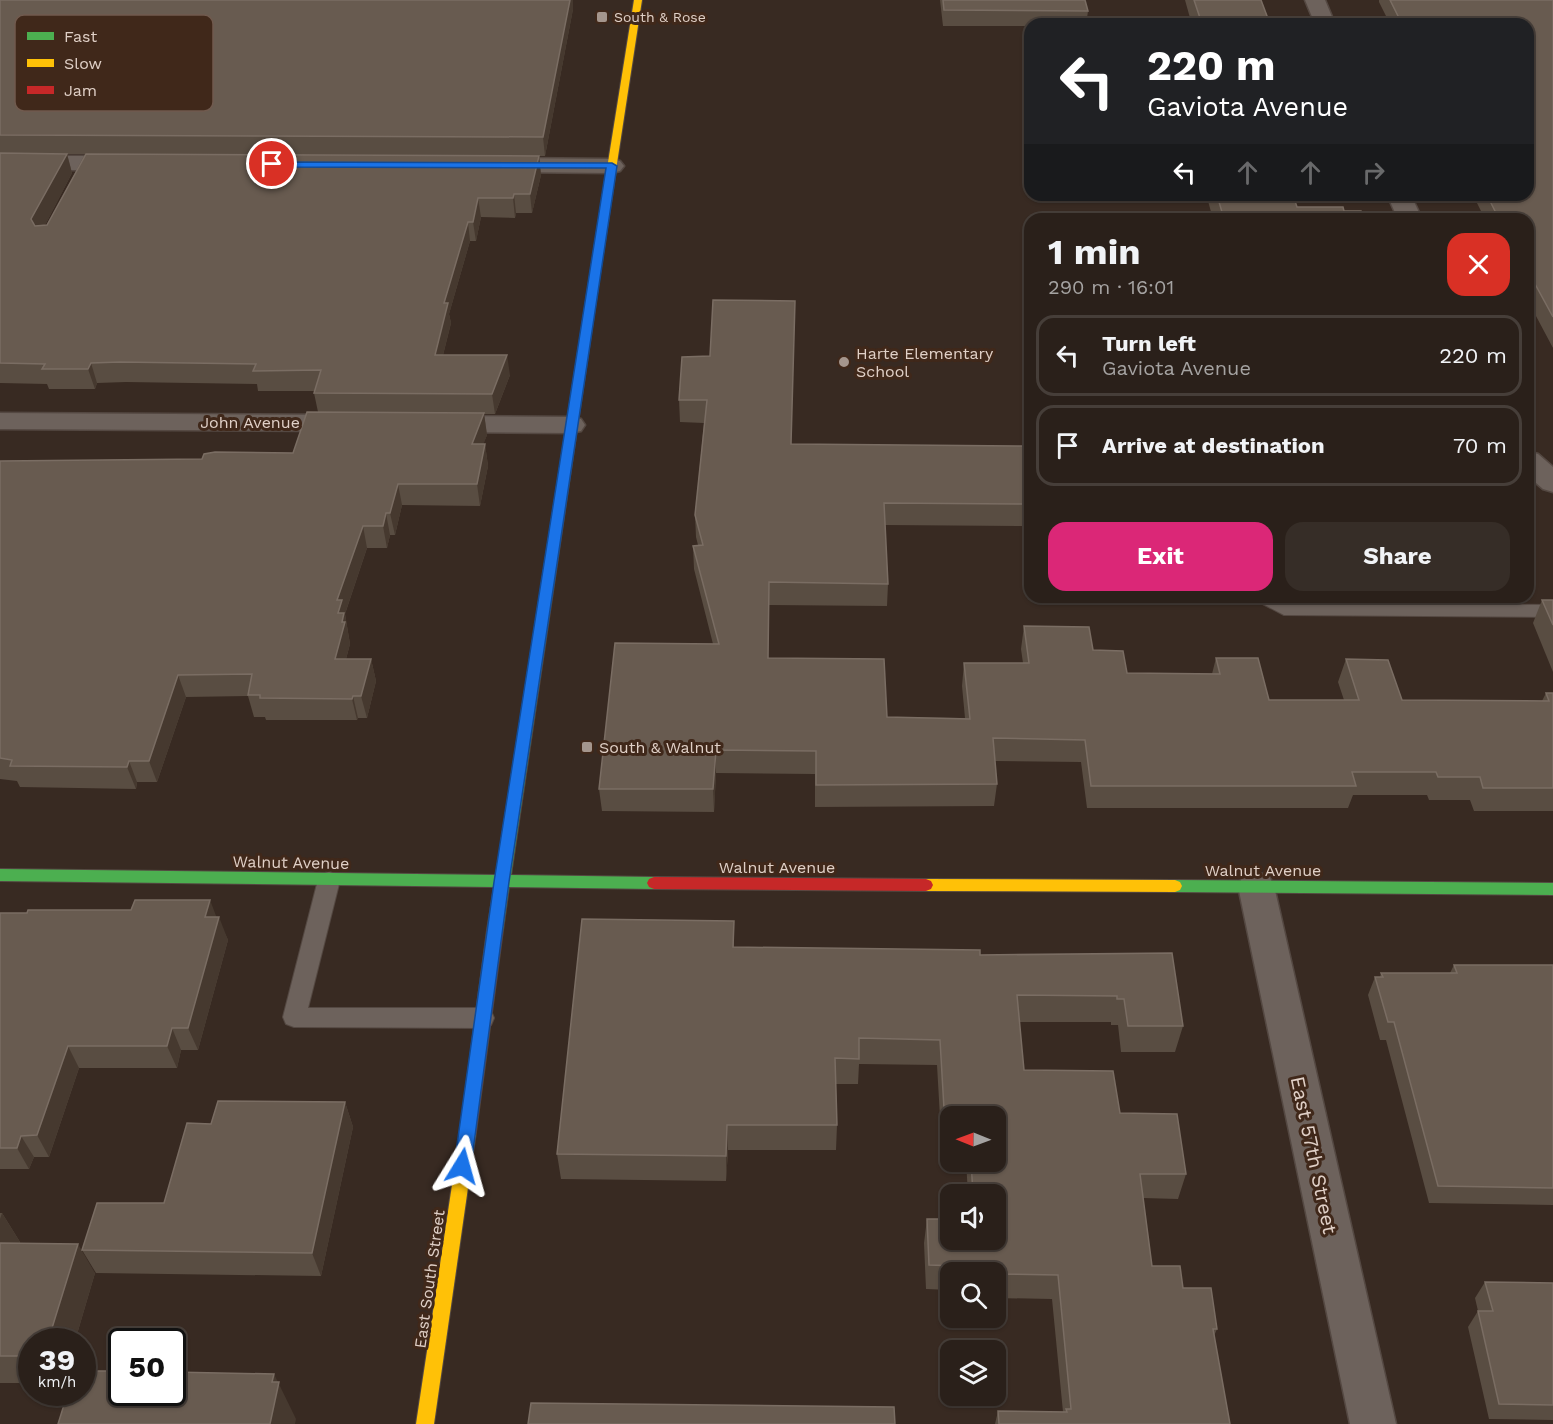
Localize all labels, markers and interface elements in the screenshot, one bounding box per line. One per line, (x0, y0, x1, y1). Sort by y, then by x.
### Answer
place label: South & Rose (614, 9, 706, 25)
marker: South & Rose (595, 10, 609, 24)
legend (15, 15, 213, 111)
text: Fast (64, 27, 97, 46)
text: 220 m (1147, 41, 1276, 90)
icon: left (1048, 42, 1126, 120)
text: Slow (64, 54, 102, 73)
text: Jam (64, 81, 97, 100)
text: Gaviota Avenue (1147, 91, 1348, 123)
pin (246, 138, 297, 189)
icon: arrive (255, 147, 288, 180)
icon: left (1168, 156, 1201, 189)
icon: ahead (1231, 156, 1264, 189)
icon: ahead (1294, 156, 1327, 189)
icon: right (1357, 156, 1390, 189)
text: 1 min (1048, 231, 1140, 273)
button: close (1447, 233, 1510, 296)
text: 290 m · 16:01 (1048, 275, 1174, 299)
text: Turn left (1102, 331, 1196, 356)
icon: left (1051, 339, 1084, 372)
text: 220 m (1439, 343, 1507, 368)
place label: Harte Elementary School (856, 344, 994, 381)
marker: Harte Elementary School (837, 355, 851, 369)
text: Gaviota Avenue (1102, 356, 1251, 380)
street label: John Avenue (200, 413, 300, 432)
icon: arrive (1051, 429, 1084, 462)
text: Arrive at destination (1102, 433, 1325, 458)
text: 70 m (1453, 433, 1507, 458)
button: Exit (1048, 522, 1273, 591)
button: Share (1285, 522, 1510, 591)
place label: South & Walnut (599, 738, 721, 757)
marker: South & Walnut (580, 740, 594, 754)
street label: Walnut Avenue (233, 852, 349, 873)
street label: Walnut Avenue (719, 858, 835, 877)
street label: Walnut Avenue (1205, 861, 1321, 880)
street label: East 57th Street (1286, 1074, 1343, 1237)
north arrow (940, 1106, 1006, 1172)
map controls (940, 1106, 1006, 1406)
position arrow (430, 1134, 494, 1198)
button: sound (940, 1184, 1006, 1250)
street label: East South Street (410, 1208, 449, 1350)
button: search (940, 1262, 1006, 1328)
speed limit sign: 50 (108, 1328, 186, 1406)
button: layers (940, 1340, 1006, 1406)
text: 39 (39, 1342, 75, 1377)
text: km/h (38, 1373, 76, 1391)

